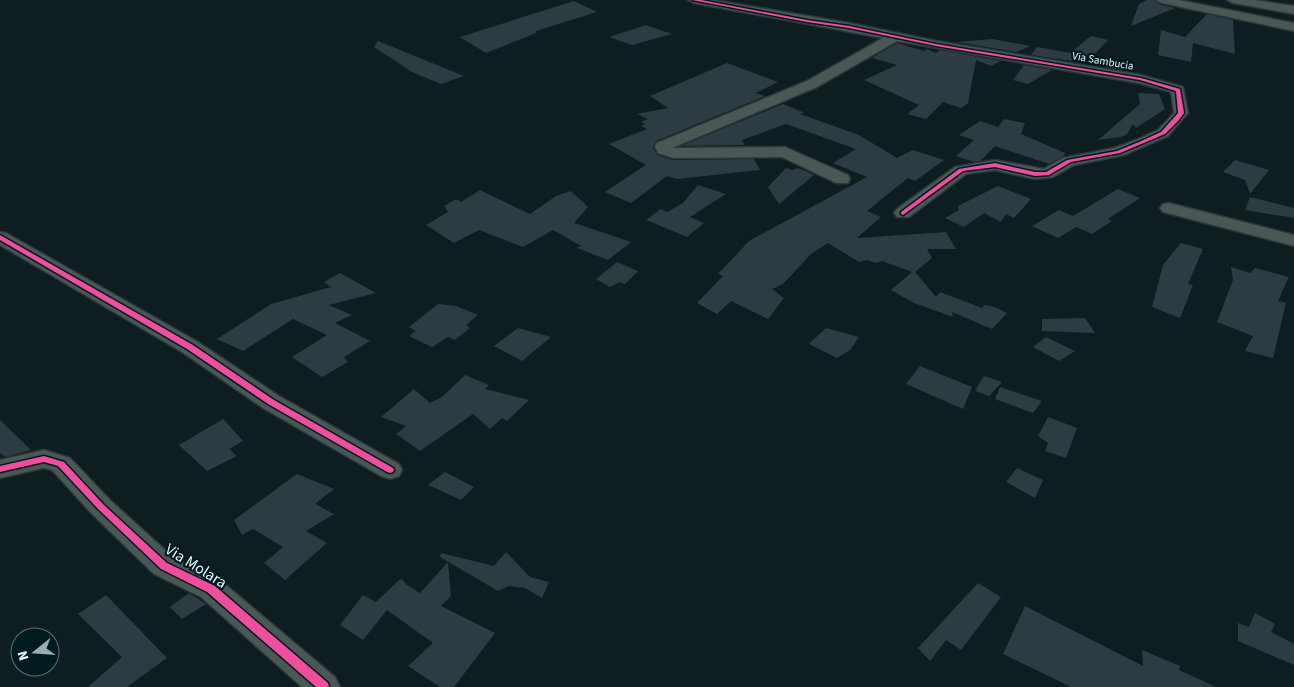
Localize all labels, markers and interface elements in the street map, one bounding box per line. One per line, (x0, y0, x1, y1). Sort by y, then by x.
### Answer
street label: Via Sambucia (1071, 48, 1135, 74)
street label: Via Molara (161, 538, 231, 594)
north arrow (10, 627, 60, 677)
text: N (13, 648, 34, 663)

